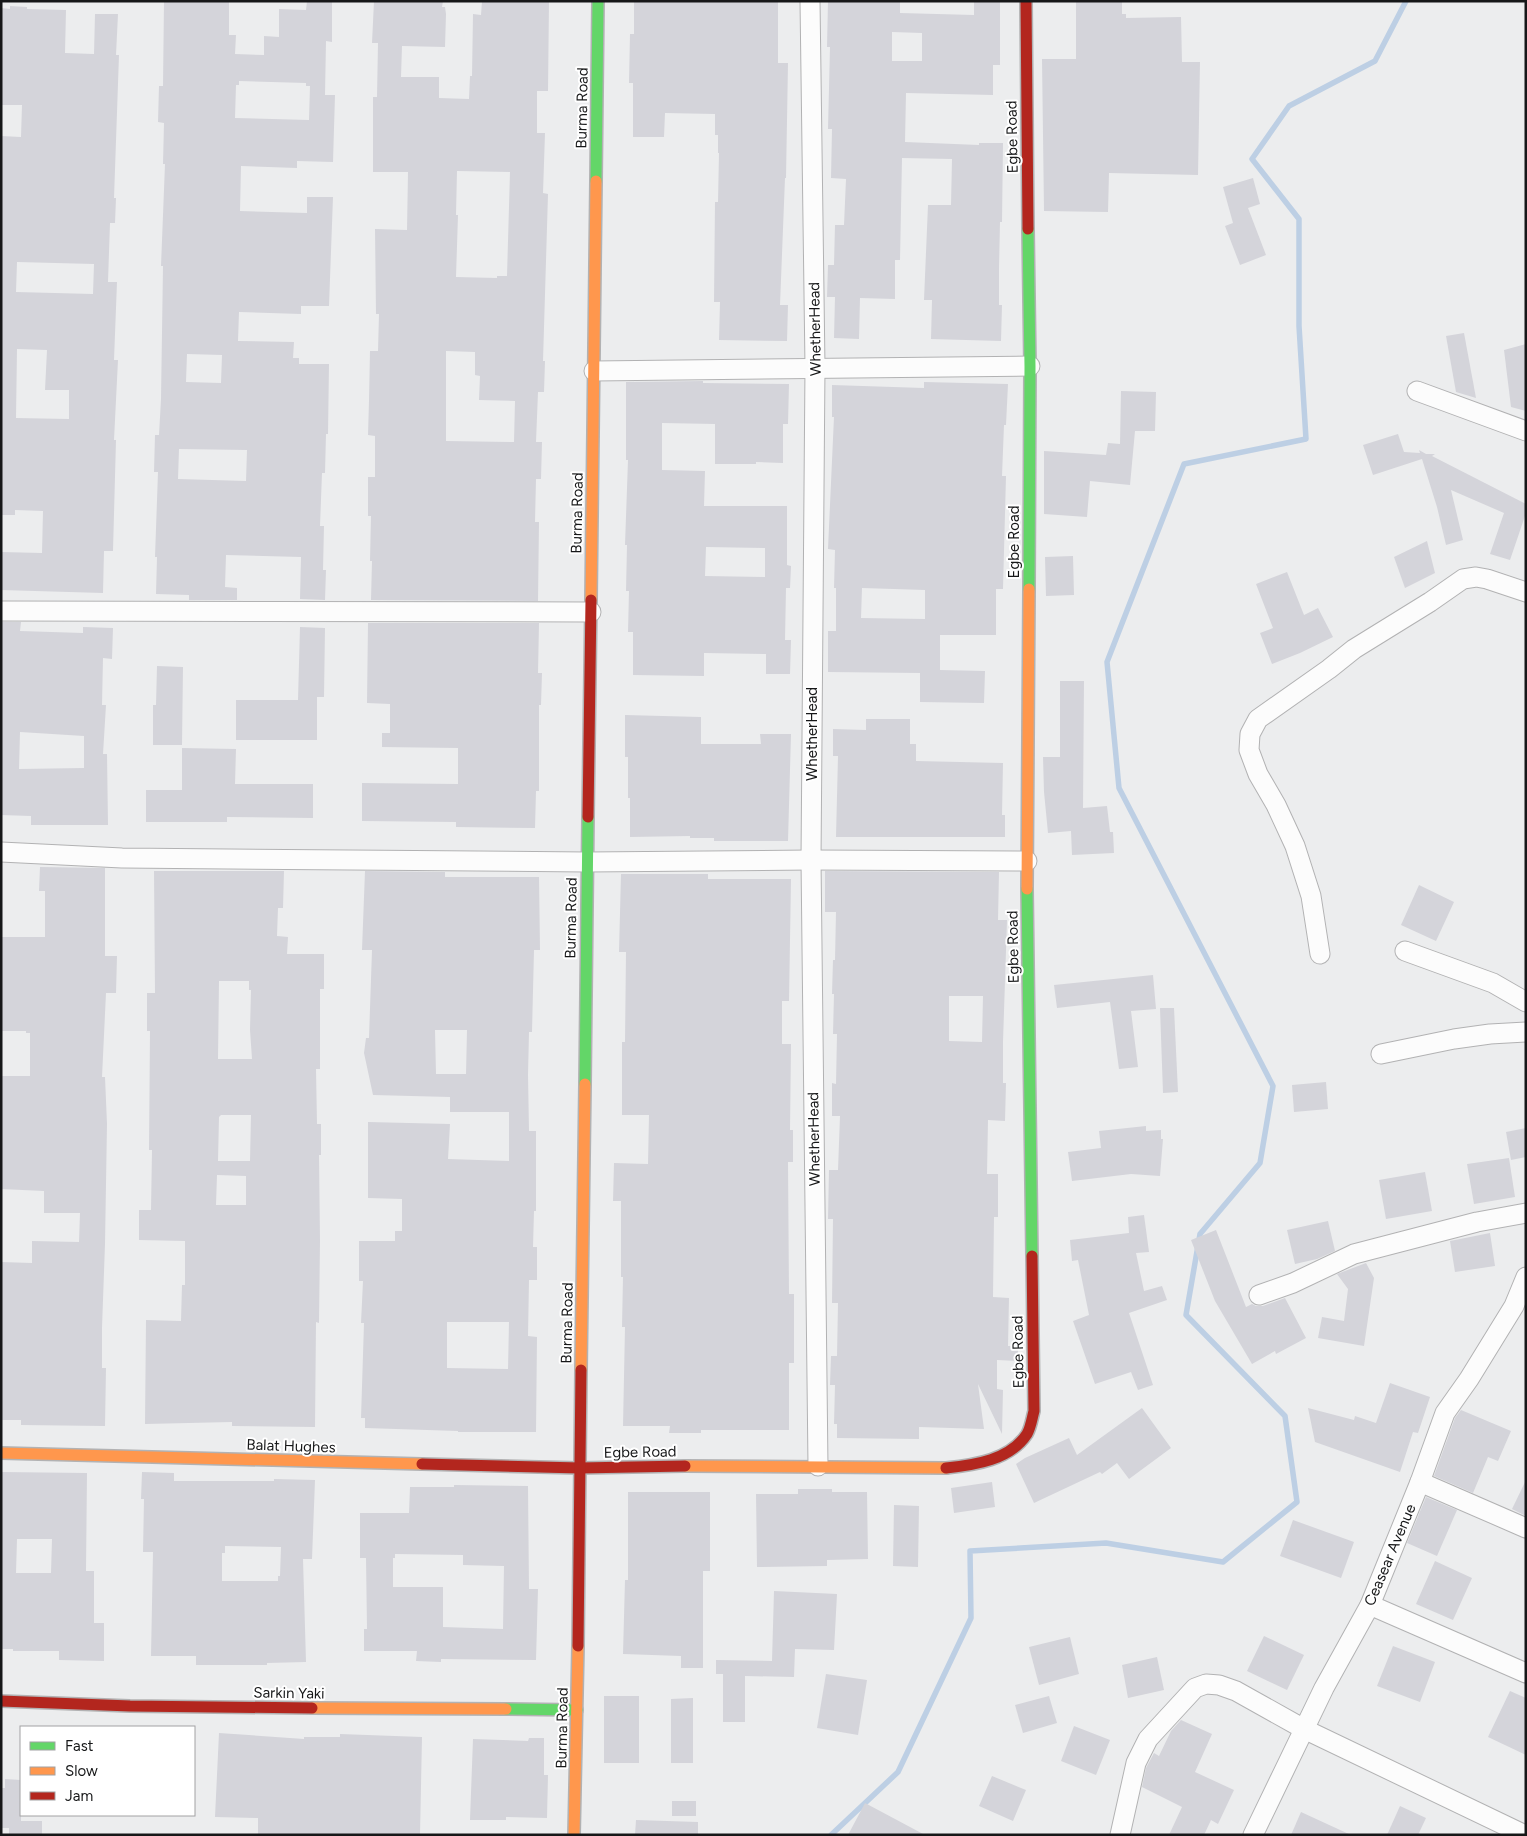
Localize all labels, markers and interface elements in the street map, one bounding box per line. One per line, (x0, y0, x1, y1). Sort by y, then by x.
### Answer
street label: Burma Road (572, 67, 592, 149)
street label: Egbe Road (1002, 100, 1022, 174)
street label: WhetherHead (805, 282, 825, 376)
street label: Burma Road (567, 472, 587, 554)
street label: Egbe Road (1005, 506, 1023, 578)
street label: WhetherHead (803, 687, 821, 781)
street label: Burma Road (561, 877, 581, 959)
street label: Egbe Road (1003, 910, 1023, 984)
street label: WhetherHead (804, 1092, 824, 1186)
street label: Burma Road (557, 1282, 577, 1364)
street label: Egbe Road (1008, 1315, 1028, 1389)
street label: Balat Hughes (246, 1435, 336, 1457)
street label: Egbe Road (603, 1442, 677, 1462)
street label: Ceasear Avenue (1360, 1501, 1420, 1609)
street label: Sarkin Yaki (253, 1683, 325, 1703)
street label: Burma Road (552, 1687, 572, 1769)
legend (20, 1726, 195, 1816)
text: Fast (65, 1737, 94, 1755)
text: Slow (65, 1762, 98, 1780)
text: Jam (65, 1787, 93, 1805)

